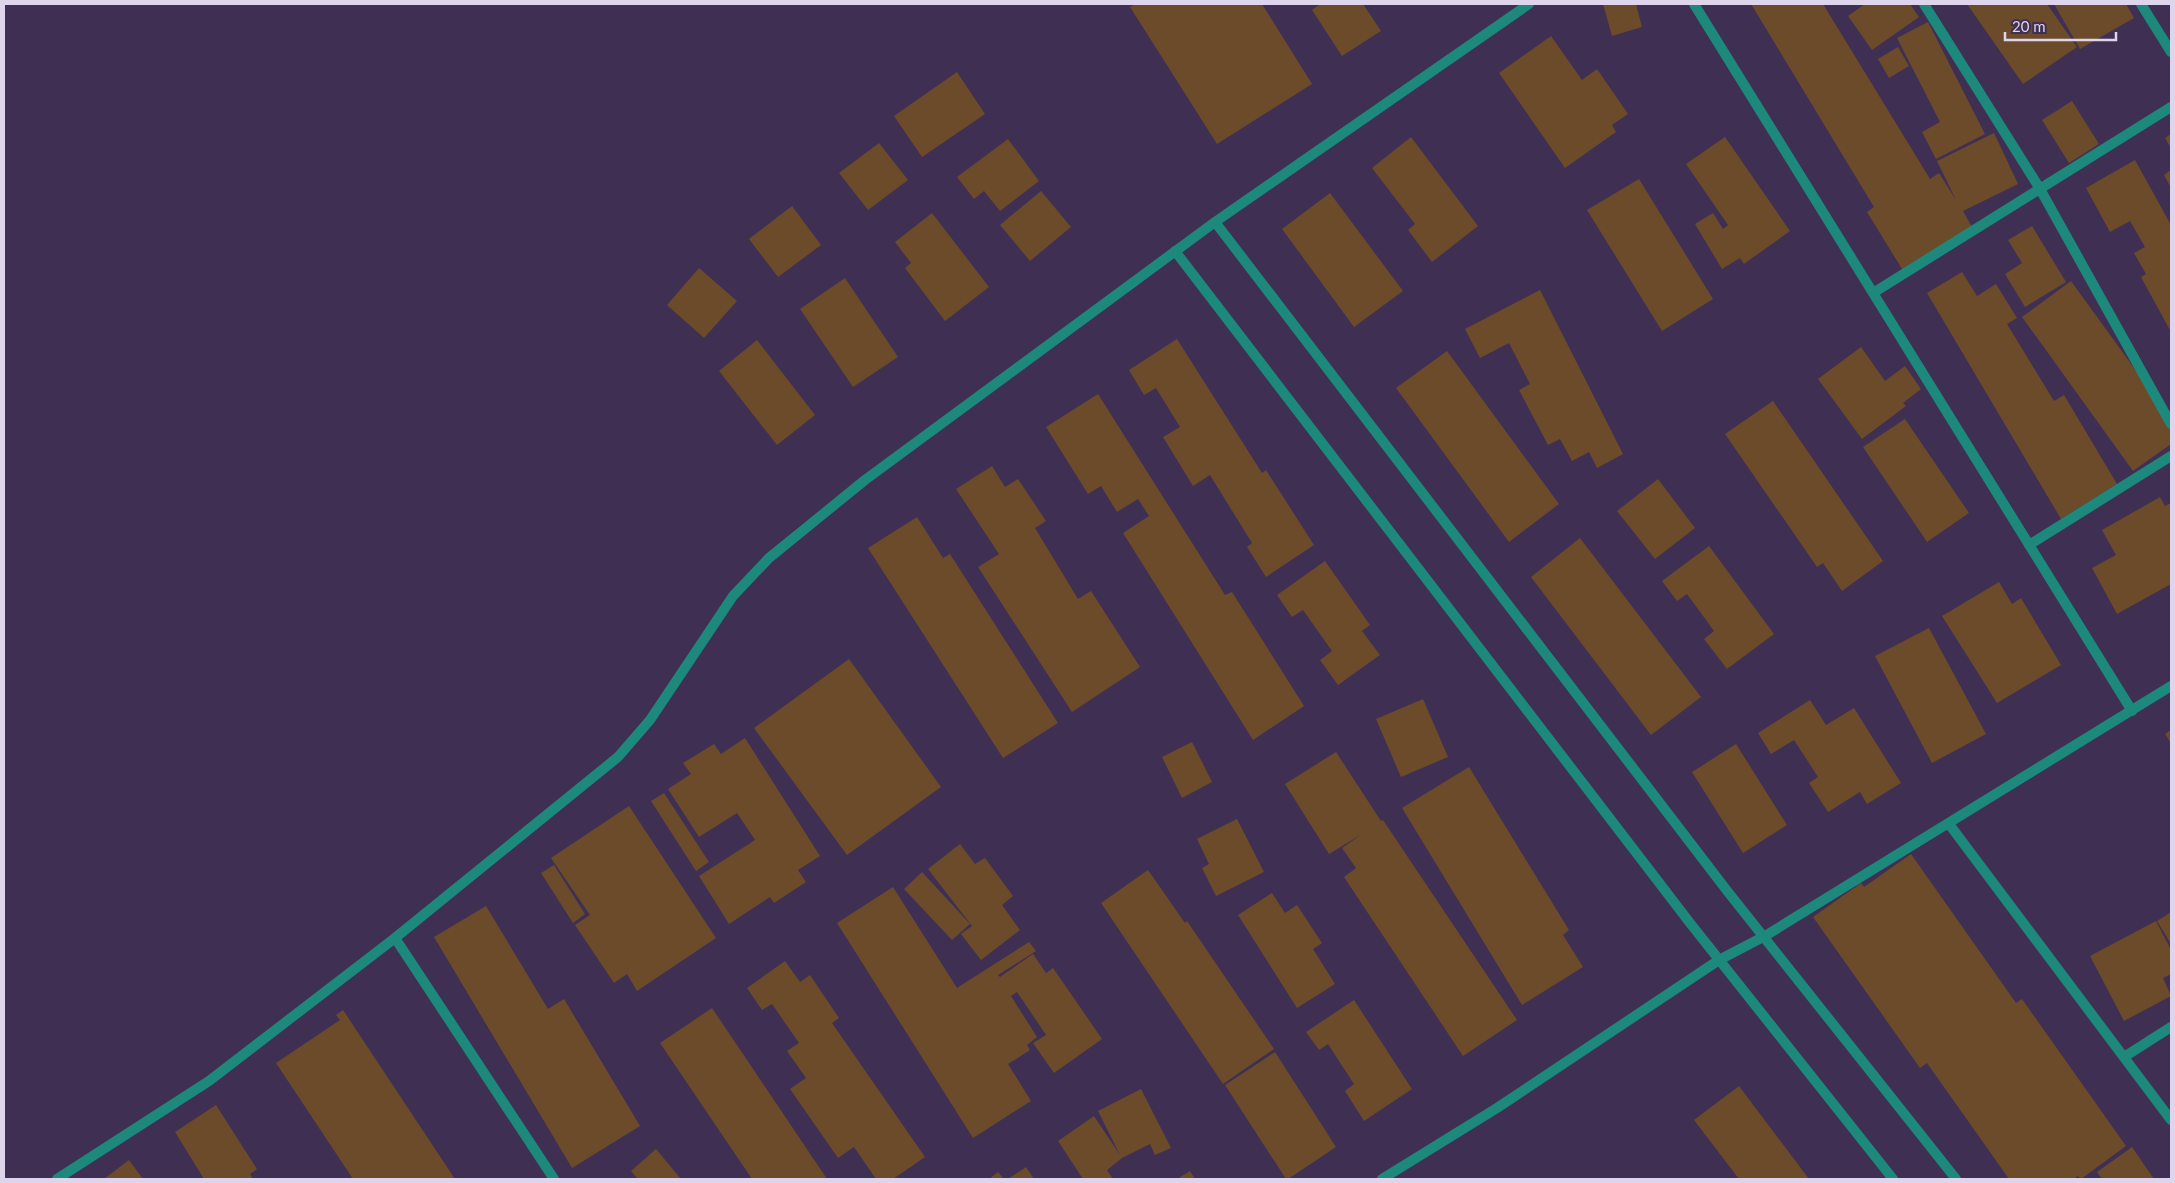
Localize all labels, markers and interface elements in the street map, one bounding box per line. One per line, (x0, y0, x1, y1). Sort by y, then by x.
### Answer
scale bar (2005, 10, 2116, 42)
text: 20 m (2012, 17, 2046, 35)

